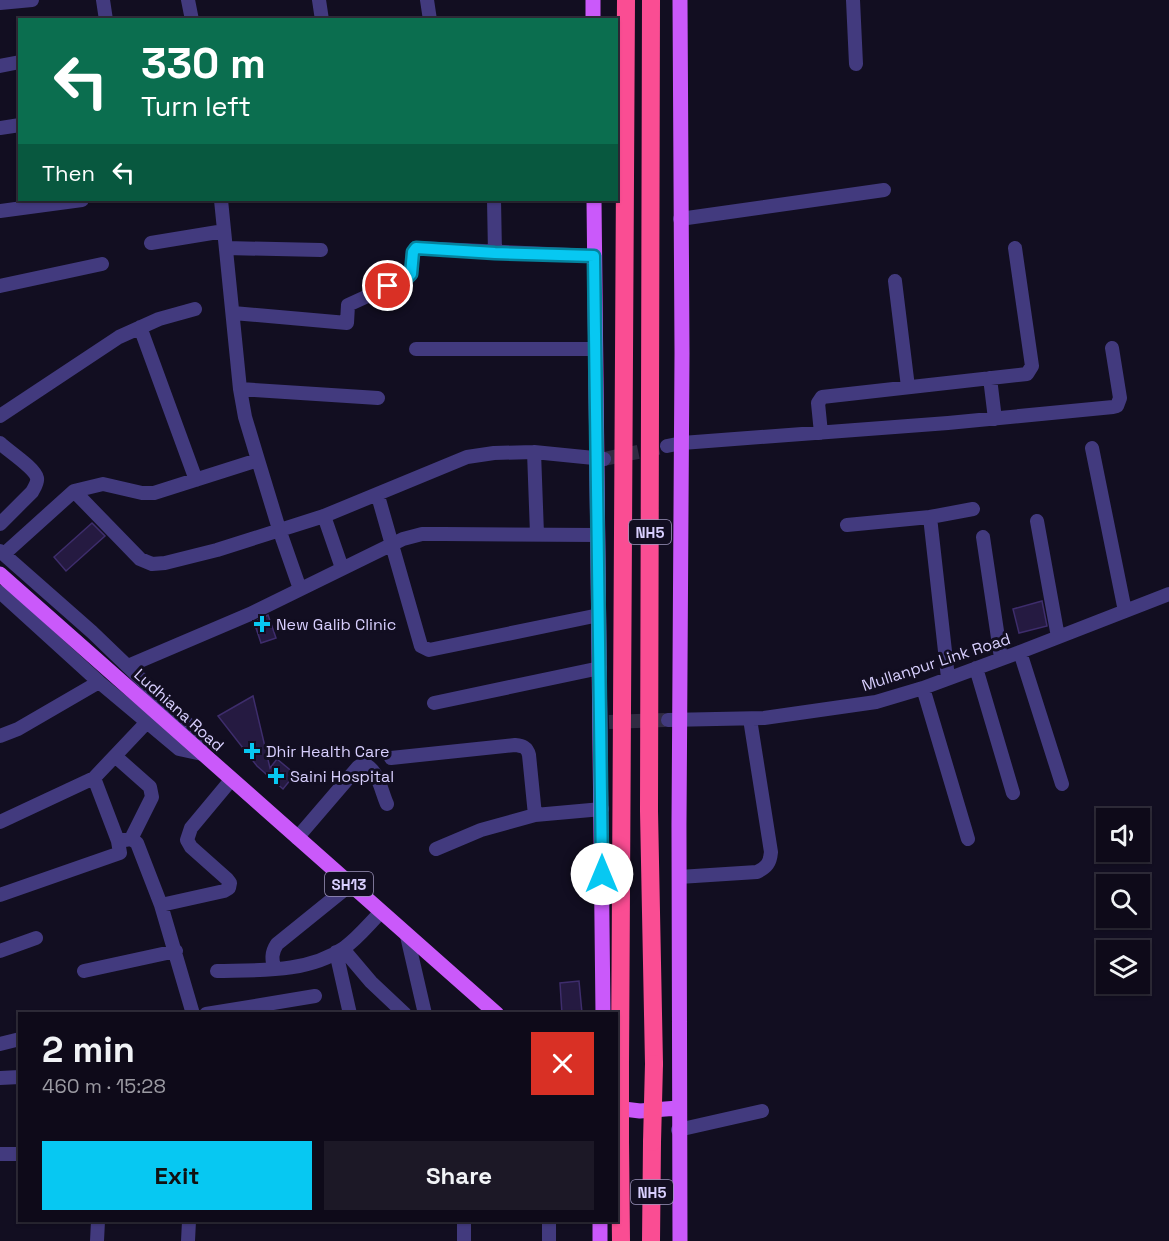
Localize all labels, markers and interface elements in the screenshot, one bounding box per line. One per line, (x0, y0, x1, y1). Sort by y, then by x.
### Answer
text: 330 m (141, 37, 266, 90)
icon: left (42, 42, 120, 120)
text: Turn left (141, 89, 251, 124)
icon: left (107, 156, 140, 189)
text: Then (42, 159, 95, 187)
pin (362, 260, 413, 311)
icon: arrive (371, 269, 404, 302)
road number: NH5 (629, 520, 671, 544)
place label: New Galib Clinic (276, 614, 396, 635)
marker: New Galib Clinic (253, 615, 271, 633)
street label: Mullanpur Link Road (859, 628, 1013, 696)
street label: Ludhiana Road (130, 664, 228, 756)
place label: Dhir Health Care (266, 741, 390, 762)
marker: Dhir Health Care (243, 742, 261, 760)
place label: Saini Hospital (290, 766, 394, 787)
marker: Saini Hospital (267, 767, 285, 785)
map controls (1096, 808, 1150, 994)
button: sound (1096, 808, 1150, 862)
position arrow (570, 842, 634, 906)
road number: SH13 (325, 872, 373, 896)
button: search (1096, 874, 1150, 928)
button: layers (1096, 940, 1150, 994)
text: 2 min (42, 1027, 135, 1073)
button: close (531, 1032, 594, 1095)
text: 460 m · 15:28 (42, 1073, 166, 1099)
button: Exit (42, 1141, 312, 1210)
button: Share (324, 1141, 594, 1210)
road number: NH5 (631, 1180, 673, 1204)

